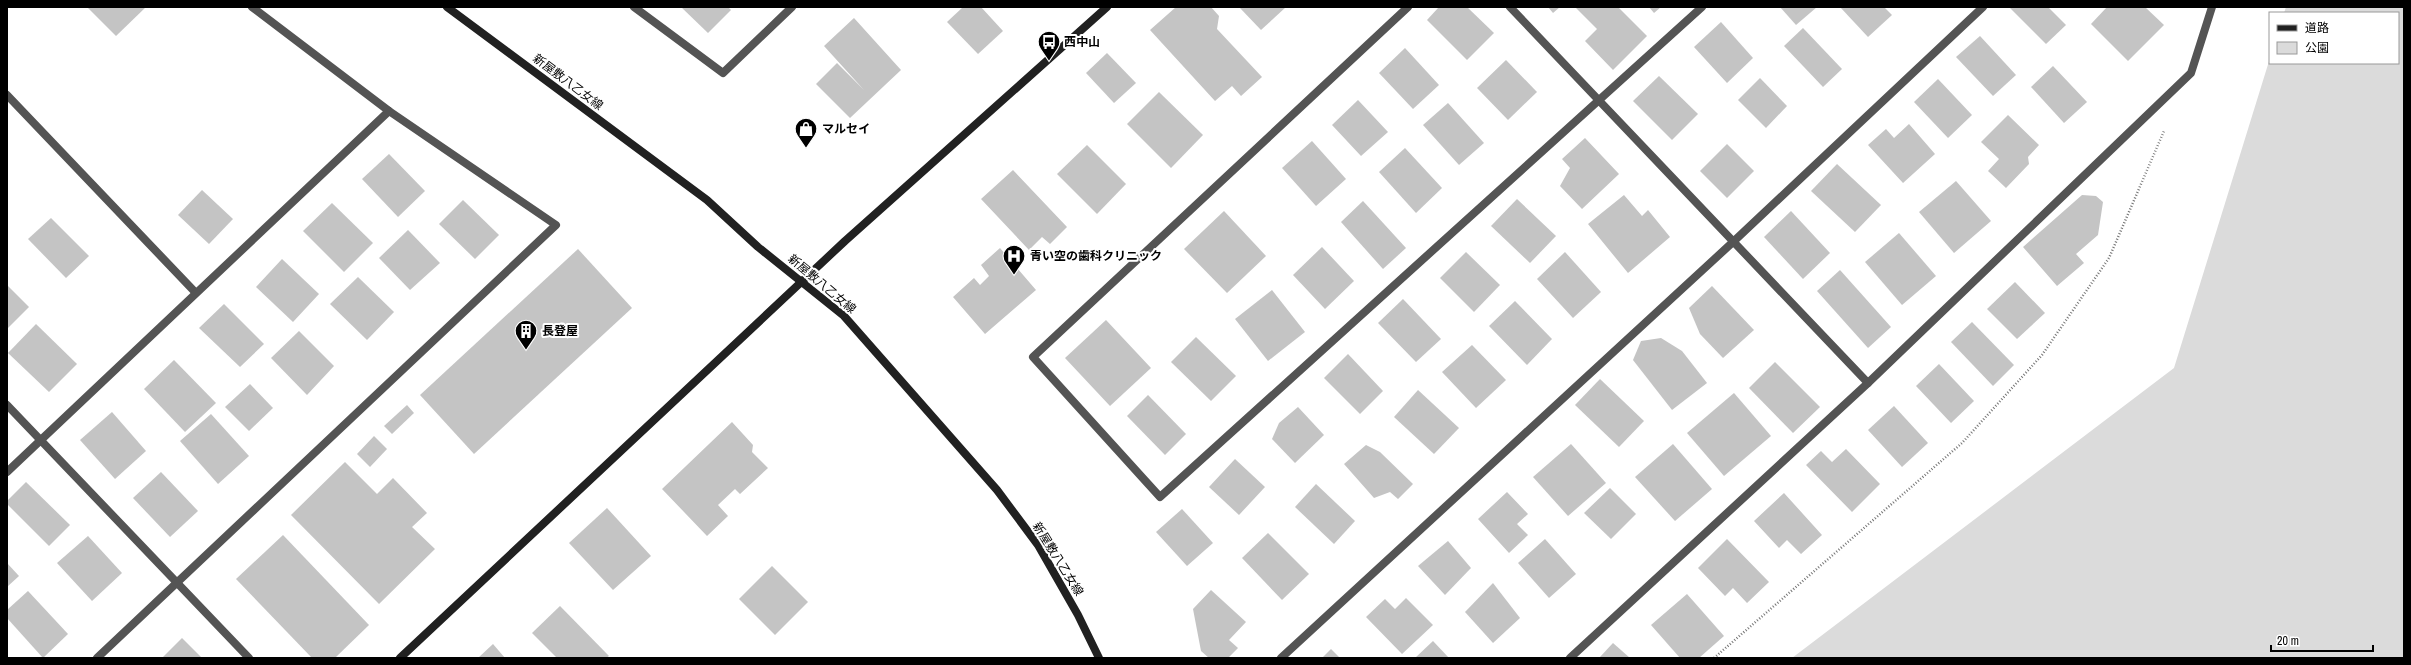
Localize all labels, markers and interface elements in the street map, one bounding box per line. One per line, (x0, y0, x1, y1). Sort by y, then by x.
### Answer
legend (2269, 12, 2399, 64)
text: 道路 (2305, 20, 2329, 36)
bus stop icon: 西中山 (1036, 29, 1062, 62)
place label: 西中山 (1064, 34, 1100, 50)
text: 公園 (2305, 40, 2329, 56)
street label: 新屋敷八乙女線 (530, 50, 606, 114)
shop icon: マルセイ (793, 116, 819, 149)
place label: マルセイ (822, 121, 870, 137)
hospital icon: 青い空の歯科クリニック (1001, 243, 1027, 276)
place label: 青い空の歯科クリニック (1030, 248, 1162, 264)
street label: 新屋敷八乙女線 (785, 251, 859, 317)
building icon: 長登屋 (513, 318, 539, 351)
place label: 長登屋 (542, 323, 578, 339)
street label: 新屋敷八乙女線 (1029, 519, 1087, 599)
scale bar (2271, 627, 2373, 653)
text: 20 m (2277, 633, 2299, 649)

